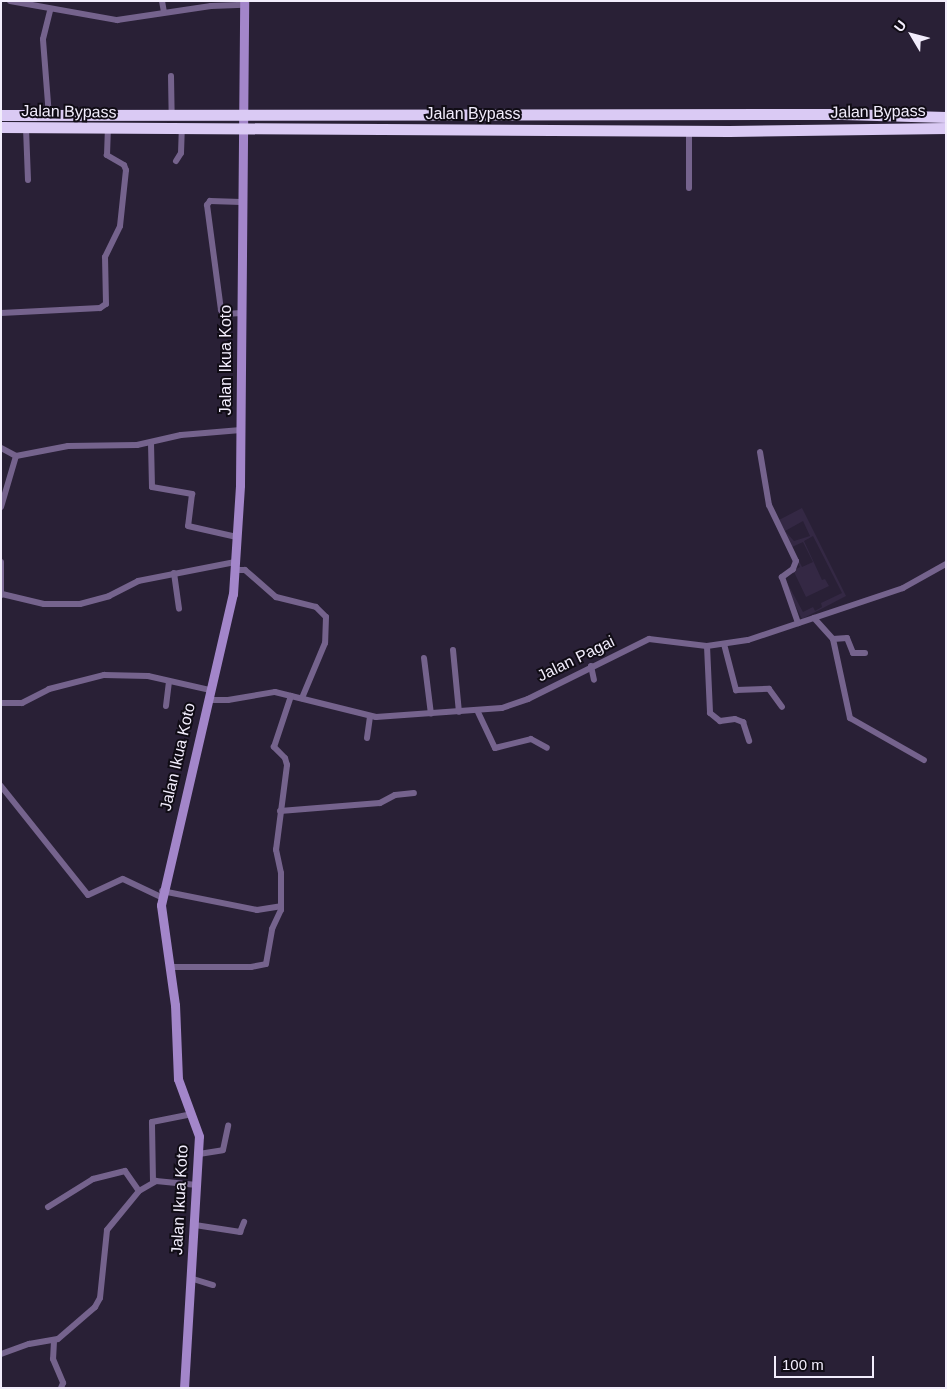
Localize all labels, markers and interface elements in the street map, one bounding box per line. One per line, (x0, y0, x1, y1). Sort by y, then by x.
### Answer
north arrow (887, 10, 937, 60)
text: U (891, 17, 909, 35)
street label: Jalan Bypass (21, 102, 117, 122)
street label: Jalan Bypass (830, 102, 926, 122)
street label: Jalan Bypass (425, 104, 521, 124)
street label: Jalan Ikua Koto (216, 305, 236, 415)
street label: Jalan Pagai (534, 632, 618, 686)
street label: Jalan Ikua Koto (156, 701, 200, 813)
street label: Jalan Ikua Koto (168, 1144, 192, 1256)
scale bar (777, 1346, 877, 1378)
text: 100 m (782, 1356, 824, 1373)

